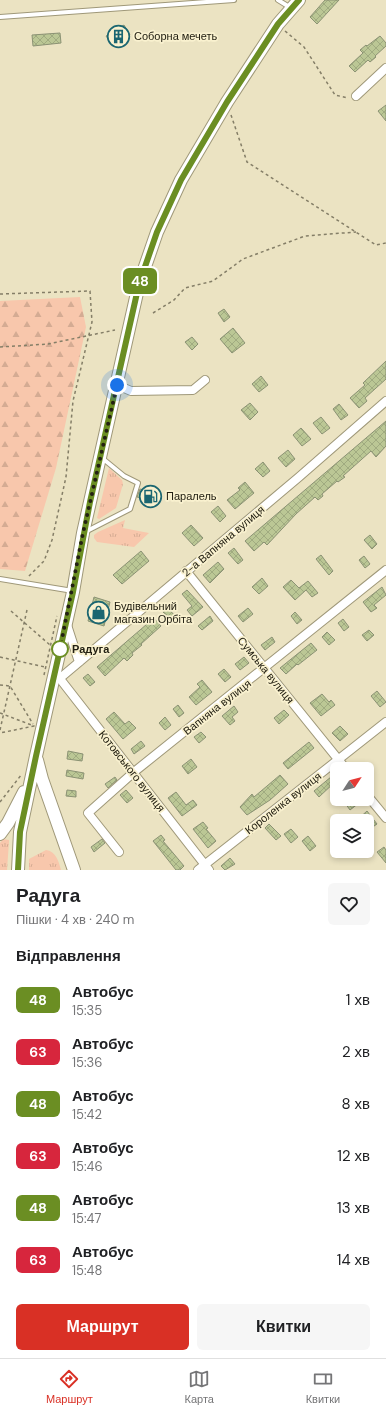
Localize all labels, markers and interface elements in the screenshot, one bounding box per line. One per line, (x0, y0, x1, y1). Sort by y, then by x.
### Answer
building icon: Соборна мечеть (105, 23, 131, 49)
place label: Соборна мечеть (134, 29, 218, 43)
line badge: 48 (122, 268, 158, 294)
text: 48 (131, 272, 149, 290)
your location (107, 375, 127, 395)
fuel station icon: Паралель (138, 483, 164, 509)
place label: Паралель (166, 489, 217, 503)
street label: 2-а Вапняна вулиця (179, 502, 267, 580)
shop icon: Будівельний магазин Орбіта (86, 599, 112, 625)
place label: Будівельний магазин Орбіта (114, 599, 193, 626)
street label: Сумська вулиця (235, 634, 297, 706)
marker: Радуга (51, 640, 69, 658)
place label: Радуга (72, 642, 110, 656)
street label: Вапняна вулиця (180, 676, 254, 738)
street label: Котовського вулиця (96, 727, 168, 815)
north arrow (330, 762, 374, 806)
map controls (330, 762, 374, 858)
street label: Короленка вулиця (242, 769, 324, 837)
button: layers (330, 814, 374, 858)
text: Радуга (16, 883, 80, 908)
button: heart (328, 883, 370, 925)
text: Пішки · 4 хв · 240 m (16, 911, 134, 928)
text: Відправлення (16, 946, 121, 966)
text: Автобус (72, 982, 134, 1002)
text: 1 хв (346, 990, 370, 1010)
text: 48 (29, 991, 47, 1009)
text: 15:35 (72, 1002, 102, 1019)
text: Автобус (72, 1034, 134, 1054)
text: 2 хв (342, 1042, 370, 1062)
text: 63 (29, 1043, 47, 1061)
text: 15:36 (72, 1054, 102, 1071)
text: Автобус (72, 1086, 134, 1106)
text: 8 хв (341, 1094, 370, 1114)
text: 48 (29, 1095, 47, 1113)
text: 15:42 (72, 1106, 102, 1123)
text: Автобус (72, 1138, 134, 1158)
text: 12 хв (337, 1146, 370, 1166)
text: 63 (29, 1147, 47, 1165)
text: 15:46 (72, 1158, 103, 1175)
text: Автобус (72, 1190, 134, 1210)
text: 13 хв (337, 1198, 370, 1218)
text: 48 (29, 1199, 47, 1217)
text: 15:47 (72, 1210, 101, 1227)
text: Автобус (72, 1242, 134, 1262)
text: 14 хв (337, 1250, 370, 1270)
text: 63 (29, 1251, 47, 1269)
text: 15:48 (72, 1262, 102, 1279)
button: Маршрут (16, 1304, 189, 1350)
button: Квитки (197, 1304, 370, 1350)
tab: Маршрут (46, 1368, 93, 1406)
tab: Карта (185, 1368, 214, 1406)
tab: Квитки (306, 1368, 340, 1406)

